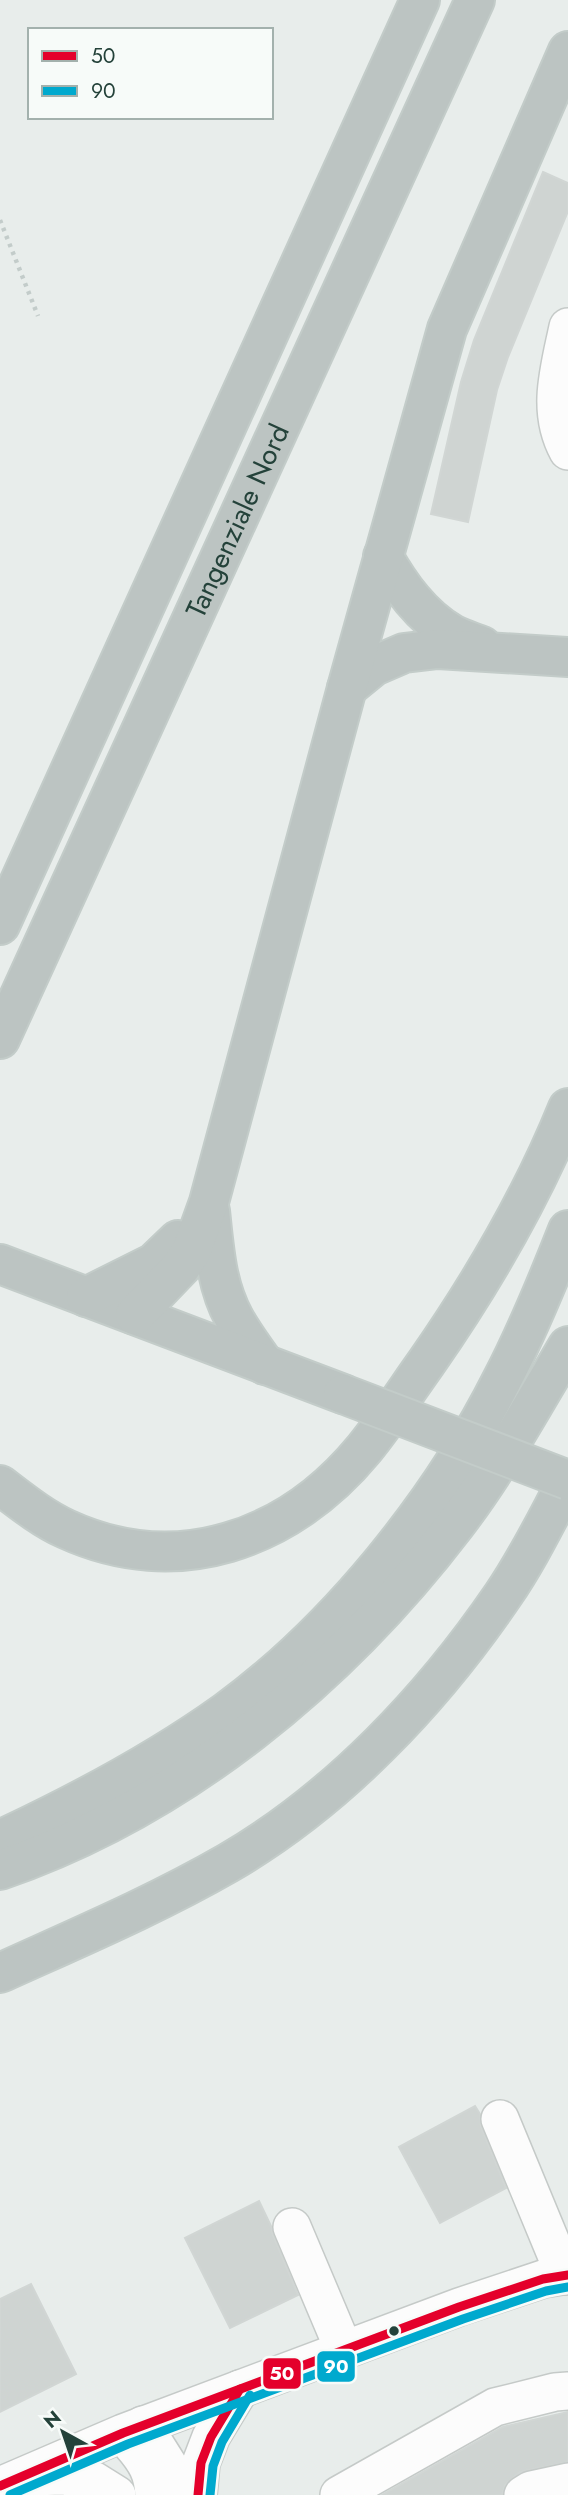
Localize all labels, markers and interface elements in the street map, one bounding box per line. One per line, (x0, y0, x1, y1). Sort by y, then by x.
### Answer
legend (28, 28, 273, 119)
text: 50 (91, 41, 115, 71)
text: 90 (91, 76, 116, 106)
street label: Tangenziale Nord (175, 417, 299, 624)
unlabelled marker (387, 2324, 401, 2338)
line badge: 90 (316, 2350, 356, 2383)
text: 90 (323, 2353, 349, 2380)
line badge: 50 (262, 2357, 302, 2390)
text: 50 (270, 2360, 294, 2387)
north arrow (28, 2397, 98, 2467)
text: N (38, 2404, 67, 2435)

